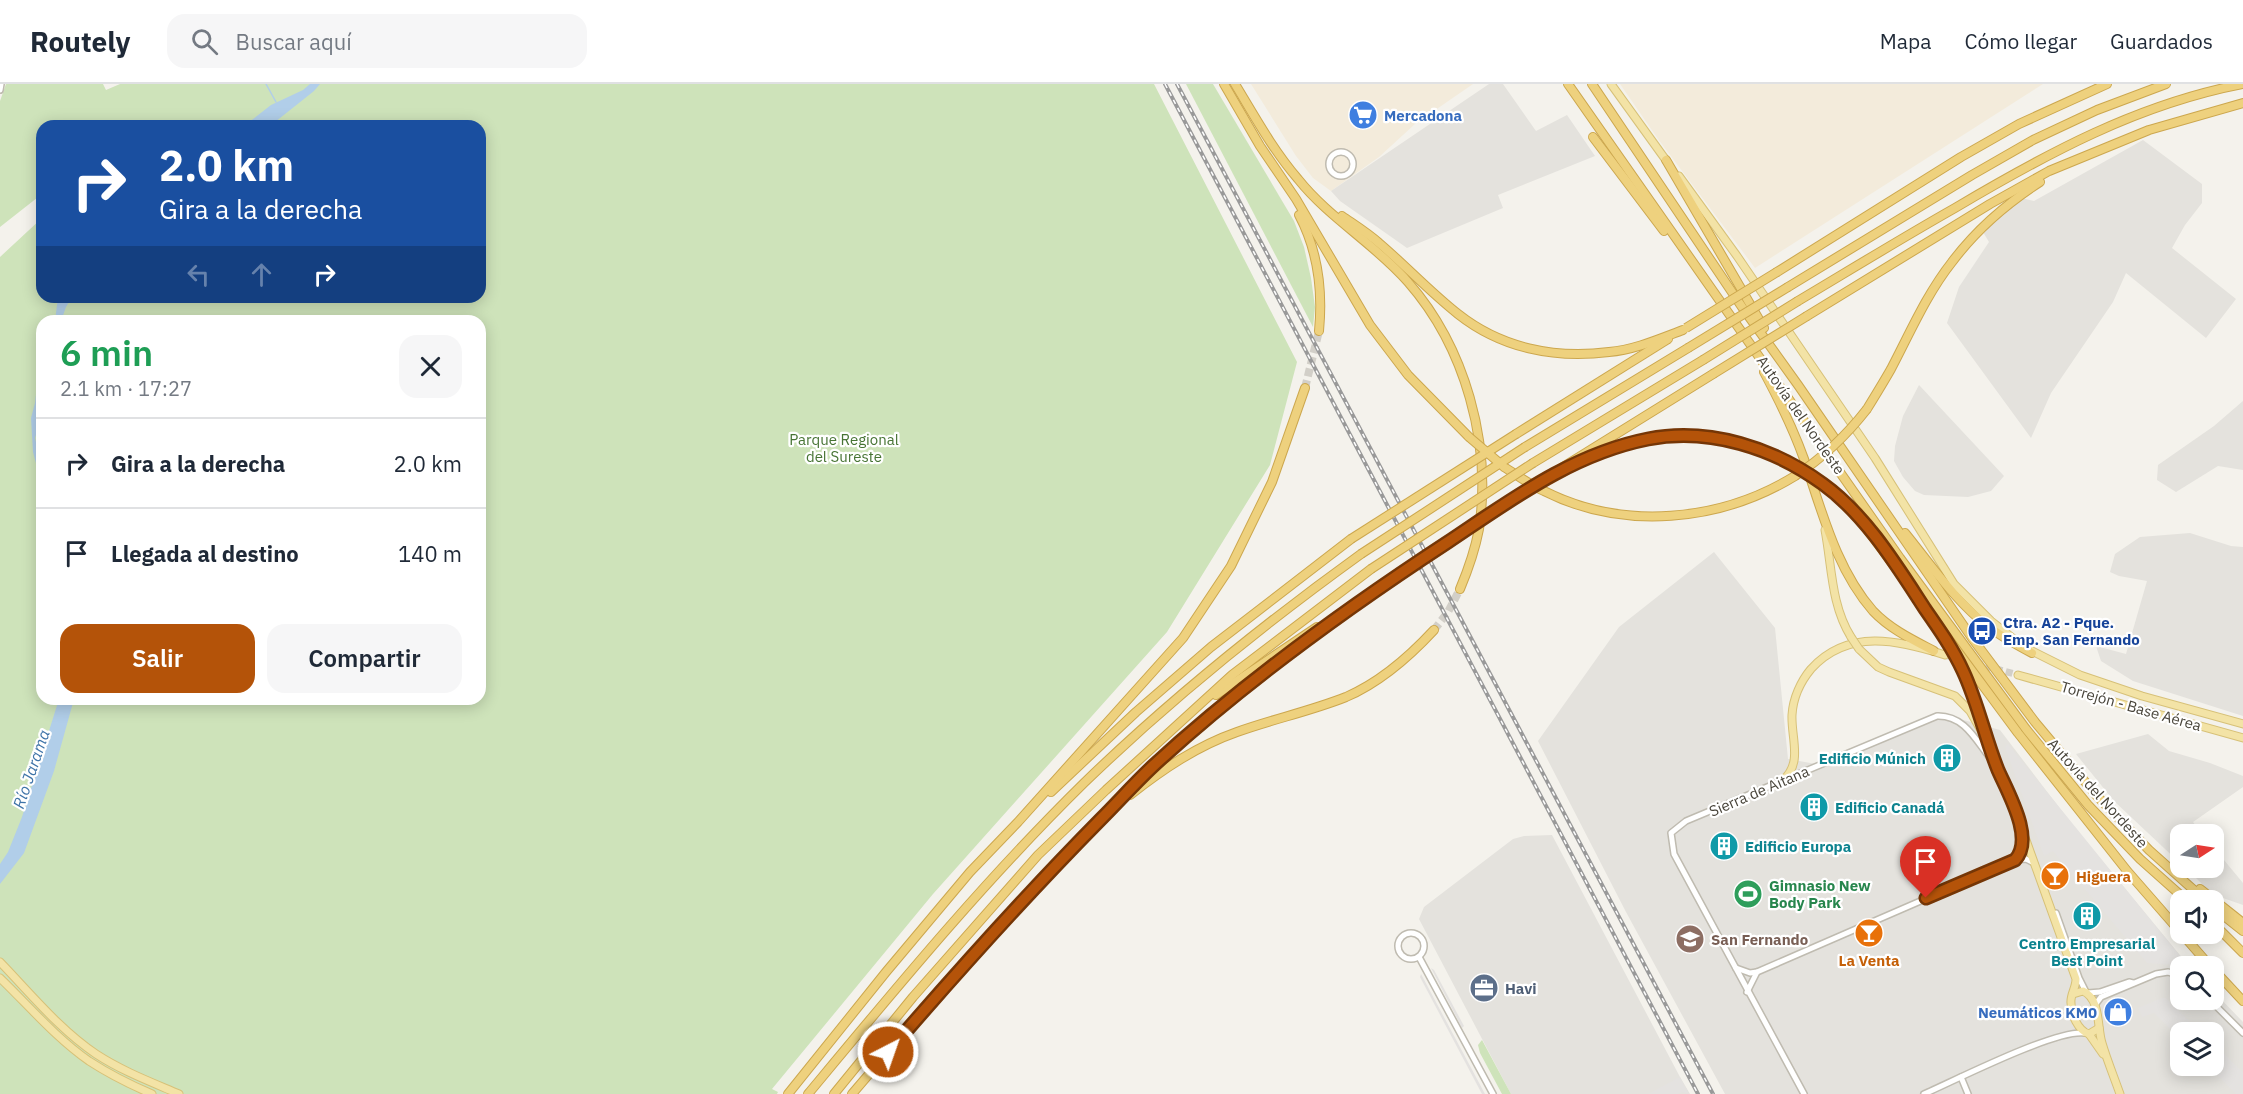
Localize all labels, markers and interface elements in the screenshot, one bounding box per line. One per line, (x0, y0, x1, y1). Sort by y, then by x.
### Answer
search box (167, 14, 587, 68)
text: Routely (30, 23, 131, 60)
icon: search (188, 25, 221, 58)
text: Buscar aquí (236, 27, 352, 56)
text: Mapa (1880, 27, 1931, 55)
text: Cómo llegar (1964, 27, 2077, 55)
text: Guardados (2110, 27, 2213, 55)
supermarket icon: Mercadona (1347, 99, 1379, 131)
place label: Mercadona (1384, 106, 1463, 125)
text: 2.0 km (159, 138, 294, 193)
icon: right (60, 144, 138, 222)
text: Gira a la derecha (159, 191, 362, 226)
icon: left (182, 258, 215, 291)
icon: ahead (245, 258, 278, 291)
icon: right (308, 258, 341, 291)
text: 6 min (60, 329, 153, 376)
button: close (399, 335, 462, 398)
street label: Autovía del Nordeste (1753, 352, 1849, 478)
text: 2.1 km · 17:27 (60, 375, 192, 402)
park label: Parque Regional del Sureste (789, 430, 899, 466)
icon: right (60, 447, 93, 480)
text: Gira a la derecha (111, 449, 285, 478)
text: 2.0 km (394, 449, 462, 478)
icon: arrive (60, 537, 93, 570)
text: Llegada al destino (111, 539, 299, 568)
text: 140 m (398, 539, 462, 568)
place label: Ctra. A2 - Pque. Emp. San Fernando (2003, 613, 2140, 649)
bus stop icon: Ctra. A2 - Pque. Emp. San Fernando (1966, 615, 1998, 647)
button: Salir (60, 624, 255, 693)
button: Compartir (267, 624, 462, 693)
street label: Torrejón - Base Aérea (2059, 677, 2203, 735)
water label: Río Jarama (8, 727, 54, 811)
street label: Autovía del Nordeste (2044, 734, 2152, 852)
building icon: Edificio Múnich (1931, 742, 1963, 774)
place label: Edificio Múnich (1819, 749, 1926, 768)
street label: Sierra de Aitana (1706, 761, 1812, 821)
building icon: Edificio Canadá (1798, 791, 1830, 823)
place label: Edificio Canadá (1835, 798, 1945, 817)
north arrow (2170, 824, 2224, 878)
map controls (2170, 824, 2224, 1076)
building icon: Edificio Europa (1708, 830, 1740, 862)
pin (1900, 836, 1951, 898)
place label: Edificio Europa (1745, 837, 1852, 856)
icon: arrive (1909, 845, 1942, 878)
bar icon: Higuera (2039, 860, 2071, 892)
place label: Higuera (2076, 867, 2132, 886)
place label: Gimnasio New Body Park (1769, 876, 1871, 912)
sports icon: Gimnasio New Body Park (1732, 878, 1764, 910)
button: sound (2170, 890, 2224, 944)
building icon: Centro Empresarial Best Point (2071, 900, 2103, 932)
bar icon: La Venta (1853, 917, 1885, 949)
school or university icon: San Fernando (1674, 923, 1706, 955)
place label: San Fernando (1711, 930, 1808, 949)
place label: Centro Empresarial Best Point (2019, 934, 2156, 970)
place label: La Venta (1839, 951, 1900, 970)
button: search (2170, 956, 2224, 1010)
office icon: Havi (1468, 972, 1500, 1004)
place label: Havi (1505, 979, 1537, 998)
shop icon: Neumáticos KM0 (2102, 996, 2134, 1028)
place label: Neumáticos KM0 (1978, 1003, 2097, 1022)
position arrow (856, 1020, 920, 1084)
button: layers (2170, 1022, 2224, 1076)

